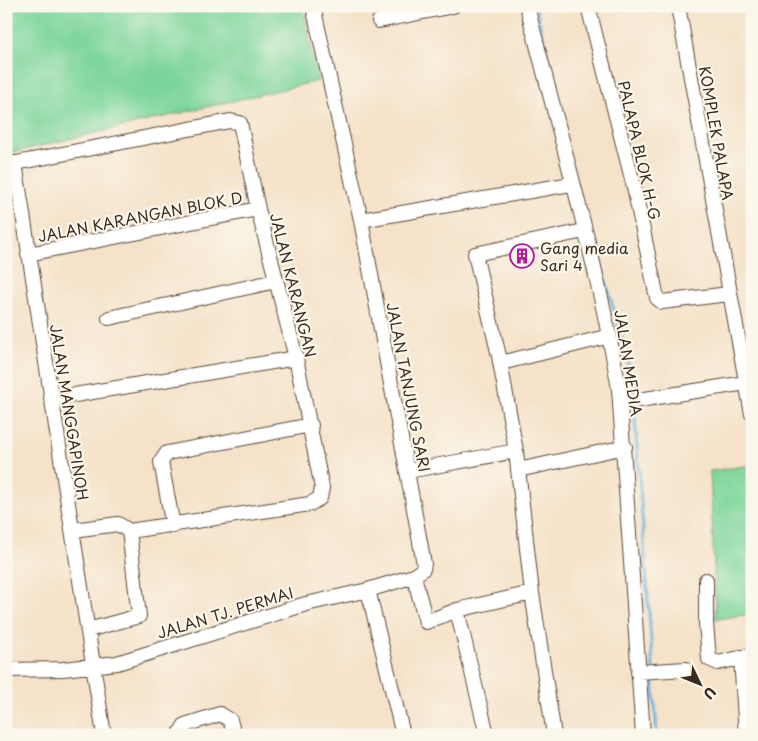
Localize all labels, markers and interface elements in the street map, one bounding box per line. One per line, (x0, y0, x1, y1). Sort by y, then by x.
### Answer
street label: KOMPLEK PALAPA (694, 64, 740, 202)
street label: PALAPA BLOK H-G (613, 78, 667, 222)
street label: JALAN KARANGAN BLOK D (36, 185, 244, 247)
street label: JALAN KARANGAN (265, 210, 323, 360)
place label: Gang media Sari 4 (540, 236, 629, 276)
building icon: Gang media Sari 4 (509, 243, 535, 269)
street label: JALAN TANJUNG SARI (381, 300, 437, 474)
street label: JALAN MEDIA (609, 308, 649, 418)
street label: JALAN MANGGAPINOH (45, 322, 95, 502)
street label: JALAN TJ. PERMAI (154, 580, 296, 644)
north arrow (676, 658, 726, 708)
text: U (699, 682, 721, 704)

